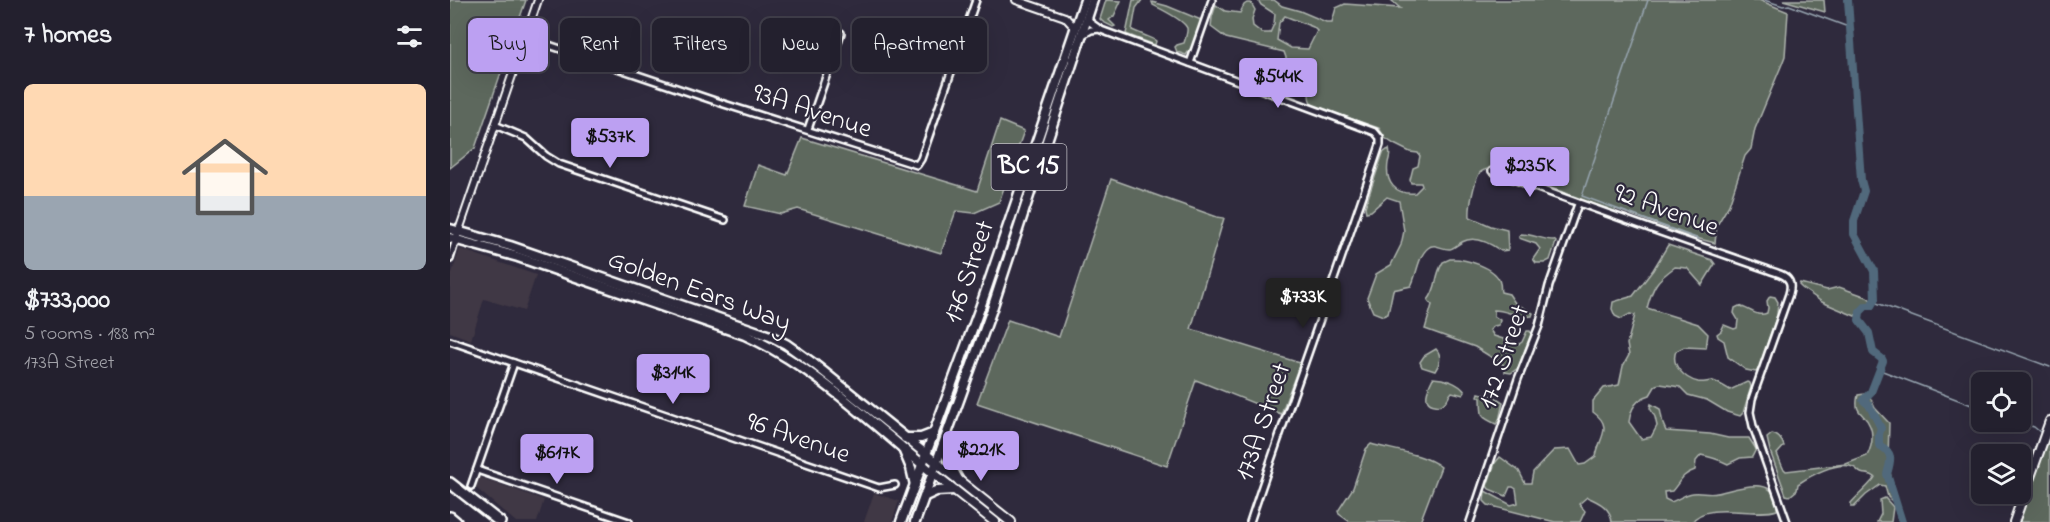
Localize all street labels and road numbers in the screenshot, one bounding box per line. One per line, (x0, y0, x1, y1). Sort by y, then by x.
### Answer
street label: 93A Avenue (747, 74, 878, 150)
road number: BC 15 (992, 144, 1066, 190)
street label: 92 Avenue (1608, 174, 1725, 248)
street label: 176 Street (934, 215, 1006, 329)
street label: Golden Ears Way (602, 241, 796, 343)
street label: 172 Street (1469, 300, 1541, 414)
street label: 173A Street (1226, 358, 1302, 486)
street label: 96 Avenue (741, 403, 856, 475)

